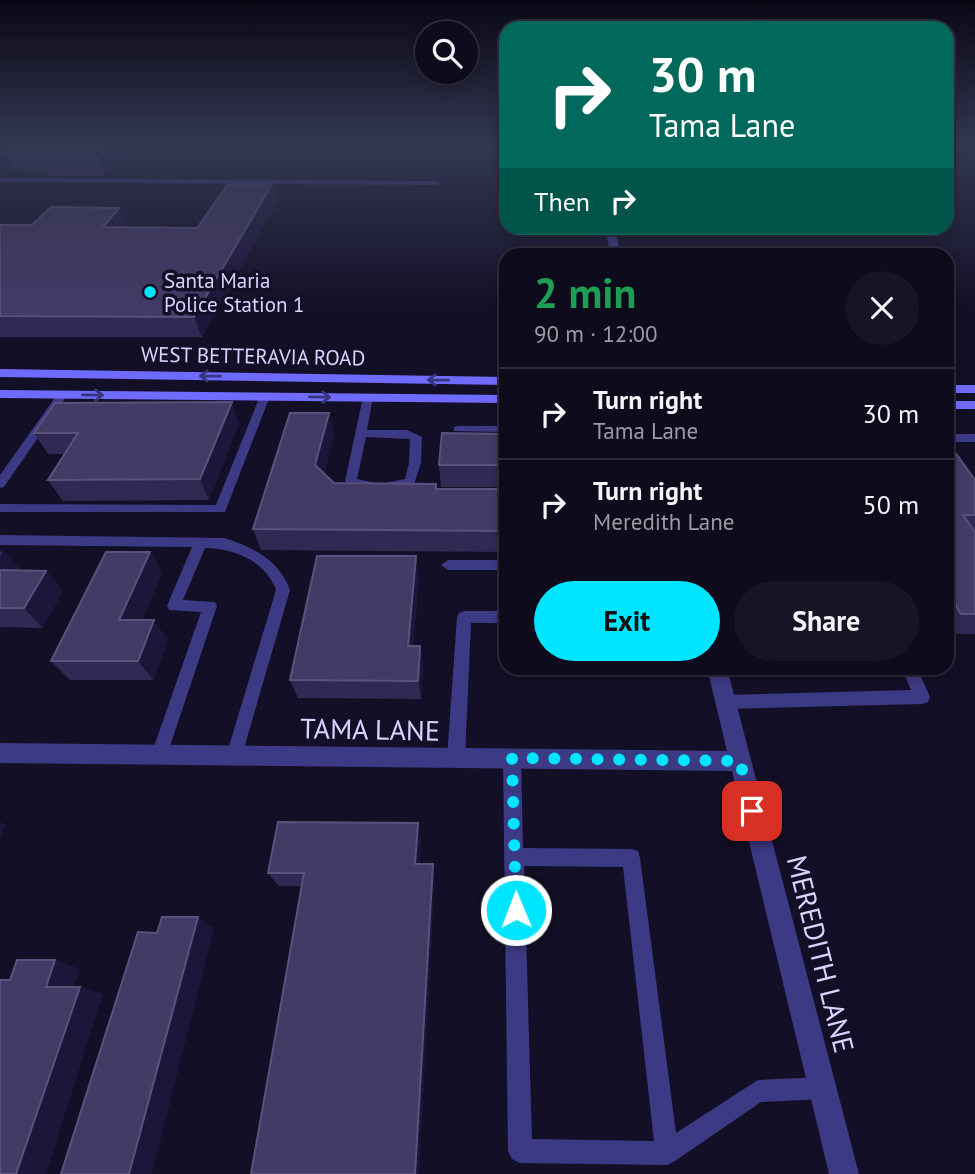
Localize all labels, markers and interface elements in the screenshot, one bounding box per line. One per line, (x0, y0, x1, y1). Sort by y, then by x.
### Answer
map controls (415, 21, 478, 84)
button: search (415, 21, 478, 84)
text: 30 m (649, 42, 756, 106)
icon: right (534, 49, 625, 140)
text: Tama Lane (649, 104, 795, 146)
icon: right (604, 182, 642, 220)
text: Then (534, 185, 590, 218)
text: 2 min (534, 265, 636, 320)
place label: Santa Maria Police Station 1 (164, 267, 305, 318)
button: close (845, 271, 919, 345)
marker: Santa Maria Police Station 1 (142, 284, 158, 300)
text: 90 m · 12:00 (534, 319, 658, 348)
street label: WEST BETTERAVIA ROAD (141, 341, 365, 371)
one-way arrow (199, 369, 222, 383)
one-way arrow (426, 373, 449, 387)
text: Turn right (593, 383, 702, 416)
one-way arrow (81, 388, 104, 402)
one-way arrow (308, 390, 331, 404)
icon: right (534, 395, 572, 433)
text: 30 m (863, 397, 919, 430)
text: Tama Lane (593, 416, 698, 445)
text: Turn right (593, 474, 702, 507)
icon: right (534, 486, 572, 524)
text: 50 m (863, 488, 919, 521)
text: Meredith Lane (593, 507, 735, 536)
button: Exit (534, 581, 720, 661)
button: Share (734, 581, 919, 661)
street label: TAMA LANE (300, 709, 440, 749)
pin (722, 781, 782, 841)
icon: arrive (733, 792, 771, 830)
street label: MEREDITH LANE (779, 852, 863, 1056)
position arrow (479, 873, 553, 947)

